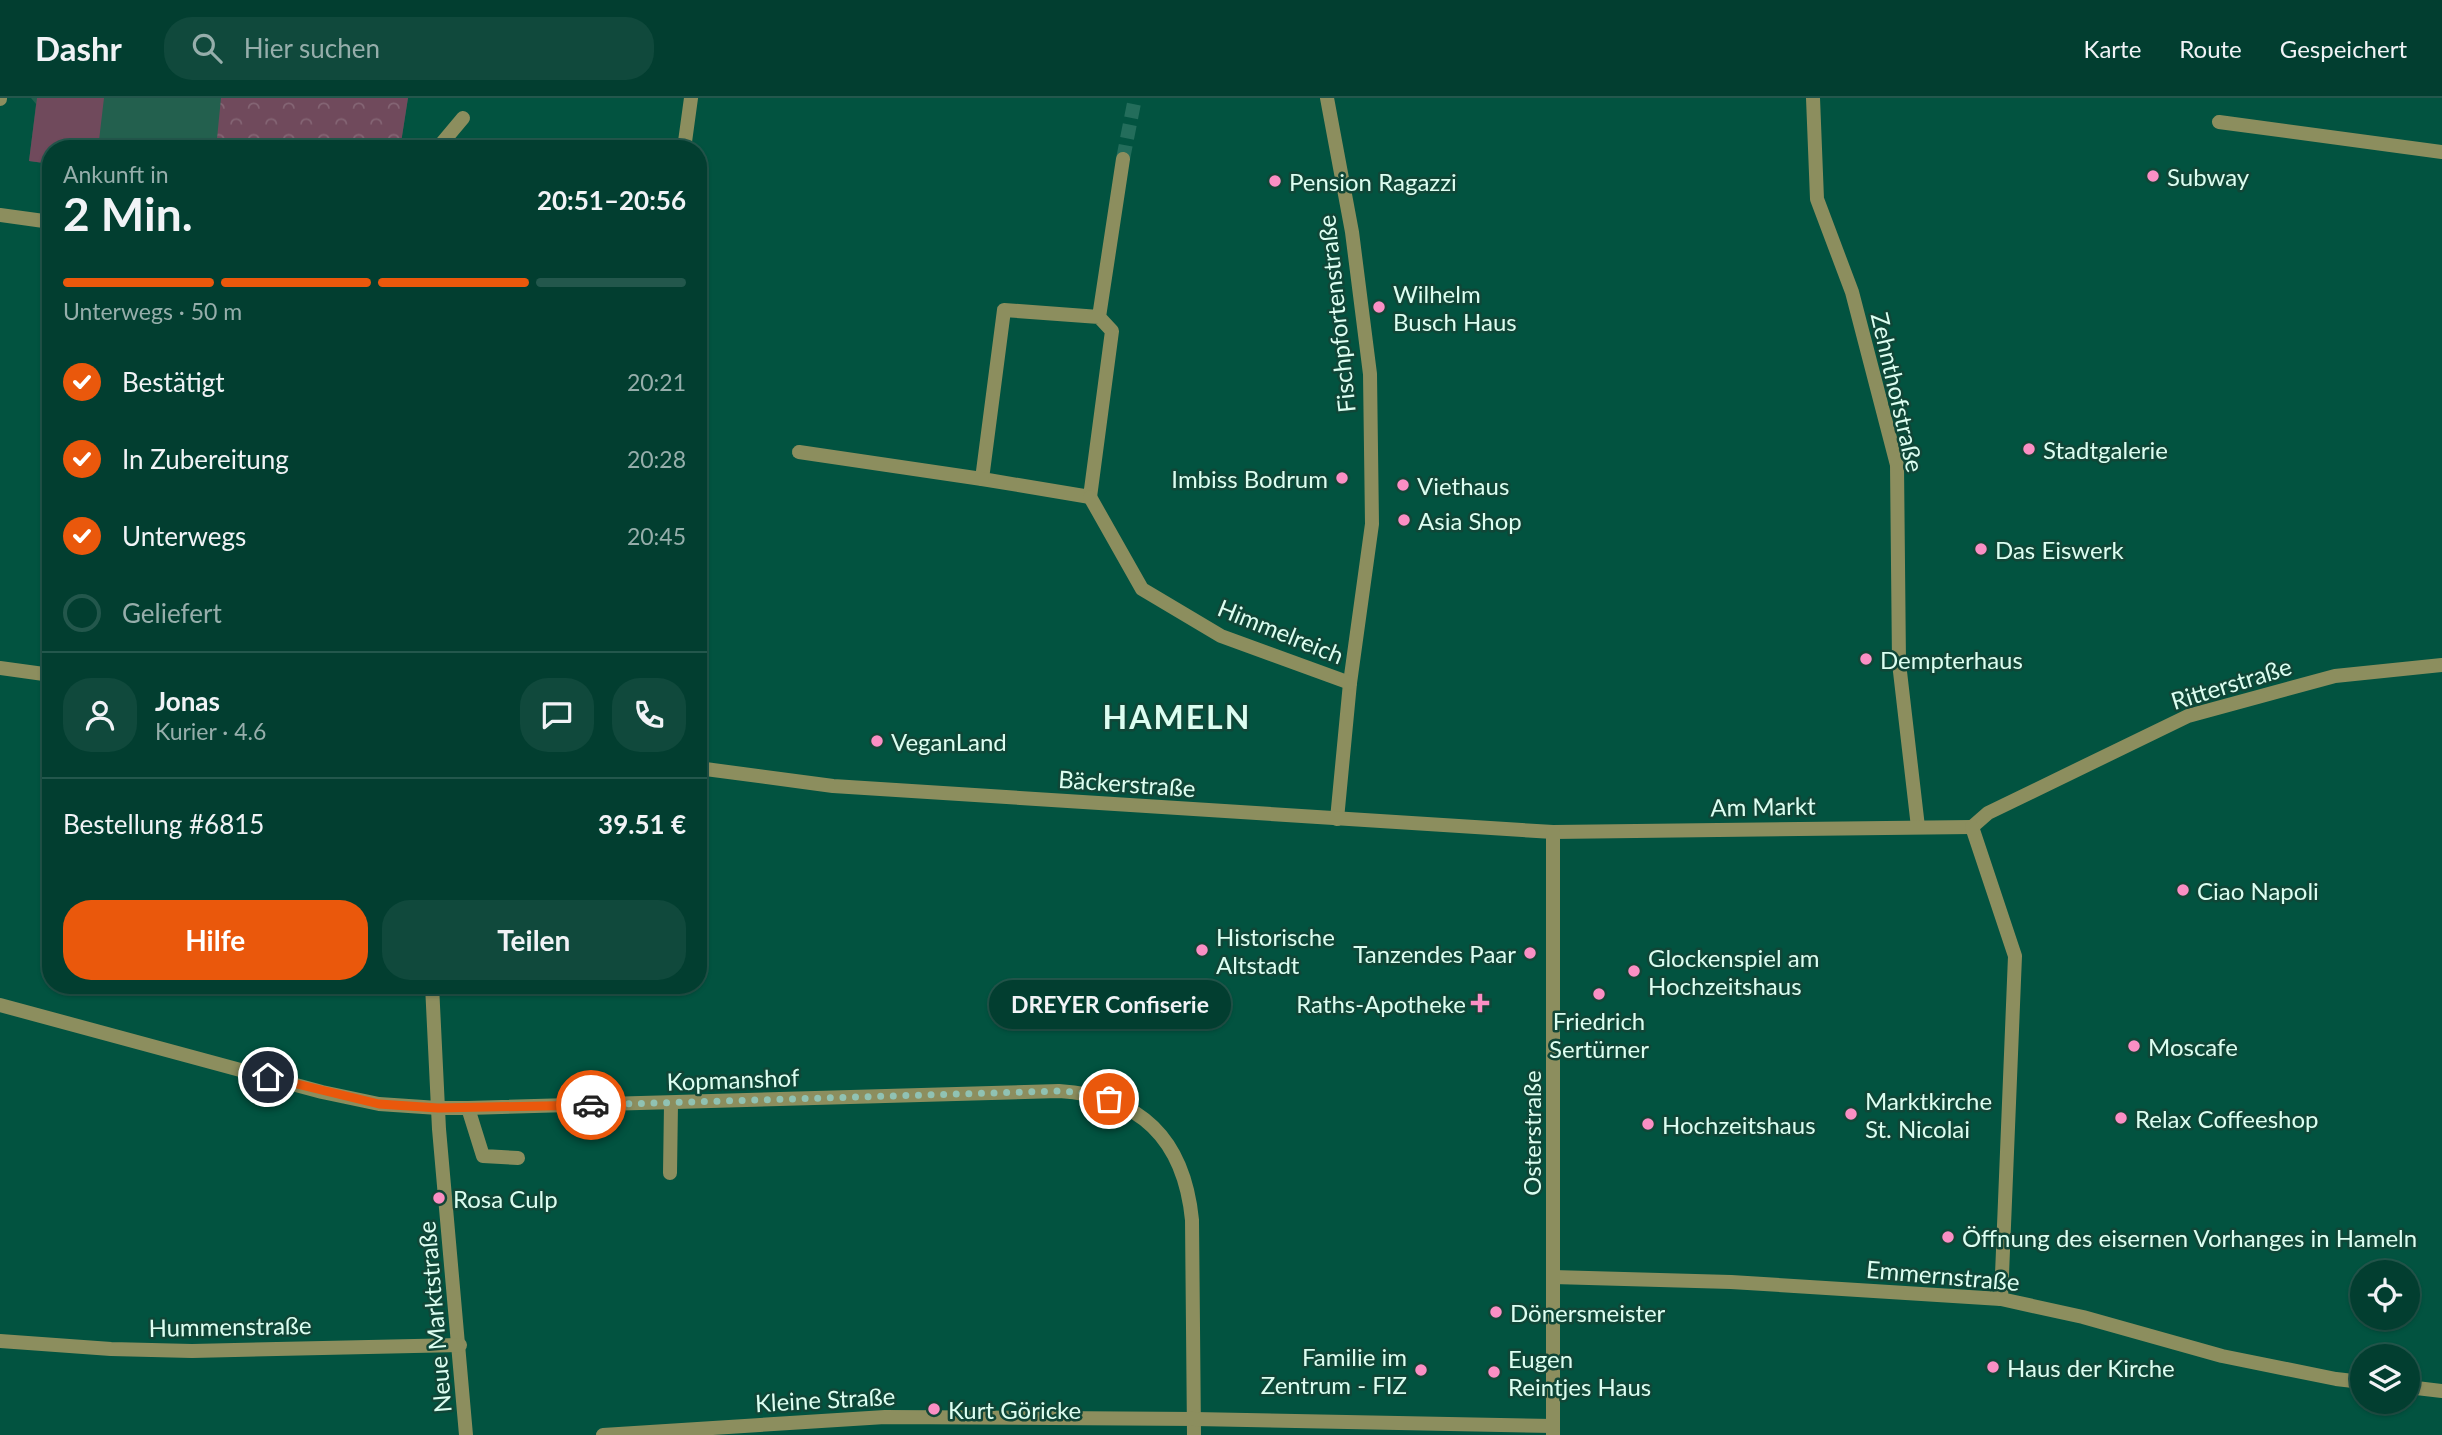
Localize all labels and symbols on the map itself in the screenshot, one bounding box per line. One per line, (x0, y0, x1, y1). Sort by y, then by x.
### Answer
place label: Subway (2167, 162, 2250, 191)
place label: Pension Ragazzi (1289, 167, 1457, 196)
marker: Subway (2145, 168, 2161, 184)
marker: Pension Ragazzi (1267, 173, 1283, 189)
street label: Fischpfortenstraße (1311, 214, 1361, 414)
place label: Wilhelm Busch Haus (1393, 279, 1517, 336)
marker: Wilhelm Busch Haus (1371, 299, 1387, 315)
street label: Zehnthofstraße (1866, 309, 1930, 475)
place label: Stadtgalerie (2043, 435, 2168, 464)
marker: Stadtgalerie (2021, 441, 2037, 457)
place label: Imbiss Bodrum (1171, 464, 1328, 493)
marker: Imbiss Bodrum (1334, 470, 1350, 486)
place label: Viethaus (1417, 471, 1509, 500)
marker: Viethaus (1395, 477, 1411, 493)
place label: Asia Shop (1418, 506, 1522, 535)
marker: Asia Shop (1396, 512, 1412, 528)
place label: Das Eiswerk (1995, 535, 2124, 564)
marker: Das Eiswerk (1973, 541, 1989, 557)
street label: Himmelreich (1214, 593, 1348, 669)
place label: Dempterhaus (1880, 645, 2023, 674)
marker: Dempterhaus (1858, 651, 1874, 667)
street label: Ritterstraße (2167, 651, 2295, 715)
district label: HAMELN (1103, 697, 1251, 736)
place label: VeganLand (891, 727, 1007, 756)
marker: VeganLand (869, 733, 885, 749)
street label: Bäckerstraße (1057, 764, 1197, 802)
street label: Am Markt (1710, 791, 1816, 821)
place label: Ciao Napoli (2197, 876, 2319, 905)
marker: Ciao Napoli (2175, 882, 2191, 898)
place label: Historische Altstadt (1216, 922, 1335, 979)
place label: Tanzendes Paar (1353, 939, 1516, 968)
marker: Historische Altstadt (1194, 942, 1210, 958)
place label: Glockenspiel am Hochzeitshaus (1648, 943, 1819, 1000)
marker: Tanzendes Paar (1522, 945, 1538, 961)
marker: Glockenspiel am Hochzeitshaus (1626, 963, 1642, 979)
callout: DREYER Confiserie (988, 980, 1230, 1029)
marker: Friedrich Sertürner (1591, 986, 1607, 1002)
place label: Raths-Apotheke (1296, 989, 1466, 1018)
marker: Raths-Apotheke (1472, 995, 1488, 1011)
place label: Friedrich Sertürner (1549, 1006, 1649, 1063)
place label: Moscafe (2148, 1032, 2238, 1061)
marker: Moscafe (2126, 1038, 2142, 1054)
pin (238, 1047, 298, 1107)
street label: Kopmanshof (666, 1062, 800, 1096)
pin (1079, 1069, 1139, 1129)
courier (556, 1070, 626, 1140)
street label: Osterstraße (1517, 1070, 1546, 1196)
place label: Marktkirche St. Nicolai (1865, 1086, 1992, 1143)
place label: Relax Coffeeshop (2135, 1104, 2319, 1133)
marker: Marktkirche St. Nicolai (1843, 1106, 1859, 1122)
place label: Hochzeitshaus (1662, 1110, 1816, 1139)
marker: Relax Coffeeshop (2113, 1110, 2129, 1126)
marker: Hochzeitshaus (1640, 1116, 1656, 1132)
place label: Rosa Culp (453, 1184, 558, 1213)
marker: Rosa Culp (431, 1190, 447, 1206)
street label: Neue Marktstraße (411, 1220, 457, 1414)
place label: Öffnung des eisernen Vorhanges in Hameln (1962, 1223, 2417, 1252)
marker: Öffnung des eisernen Vorhanges in Hameln (1940, 1229, 1956, 1245)
street label: Emmernstraße (1865, 1254, 2021, 1296)
place label: Dönersmeister (1510, 1298, 1666, 1327)
marker: Dönersmeister (1488, 1304, 1504, 1320)
street label: Hummenstraße (148, 1310, 312, 1342)
place label: Familie im Zentrum - FIZ (1261, 1342, 1407, 1399)
place label: Eugen Reintjes Haus (1508, 1344, 1651, 1401)
place label: Haus der Kirche (2007, 1353, 2175, 1382)
marker: Haus der Kirche (1985, 1359, 2001, 1375)
marker: Familie im Zentrum - FIZ (1413, 1362, 1429, 1378)
marker: Eugen Reintjes Haus (1486, 1364, 1502, 1380)
street label: Kleine Straße (754, 1381, 896, 1417)
place label: Kurt Göricke (948, 1395, 1081, 1424)
marker: Kurt Göricke (926, 1401, 942, 1417)

